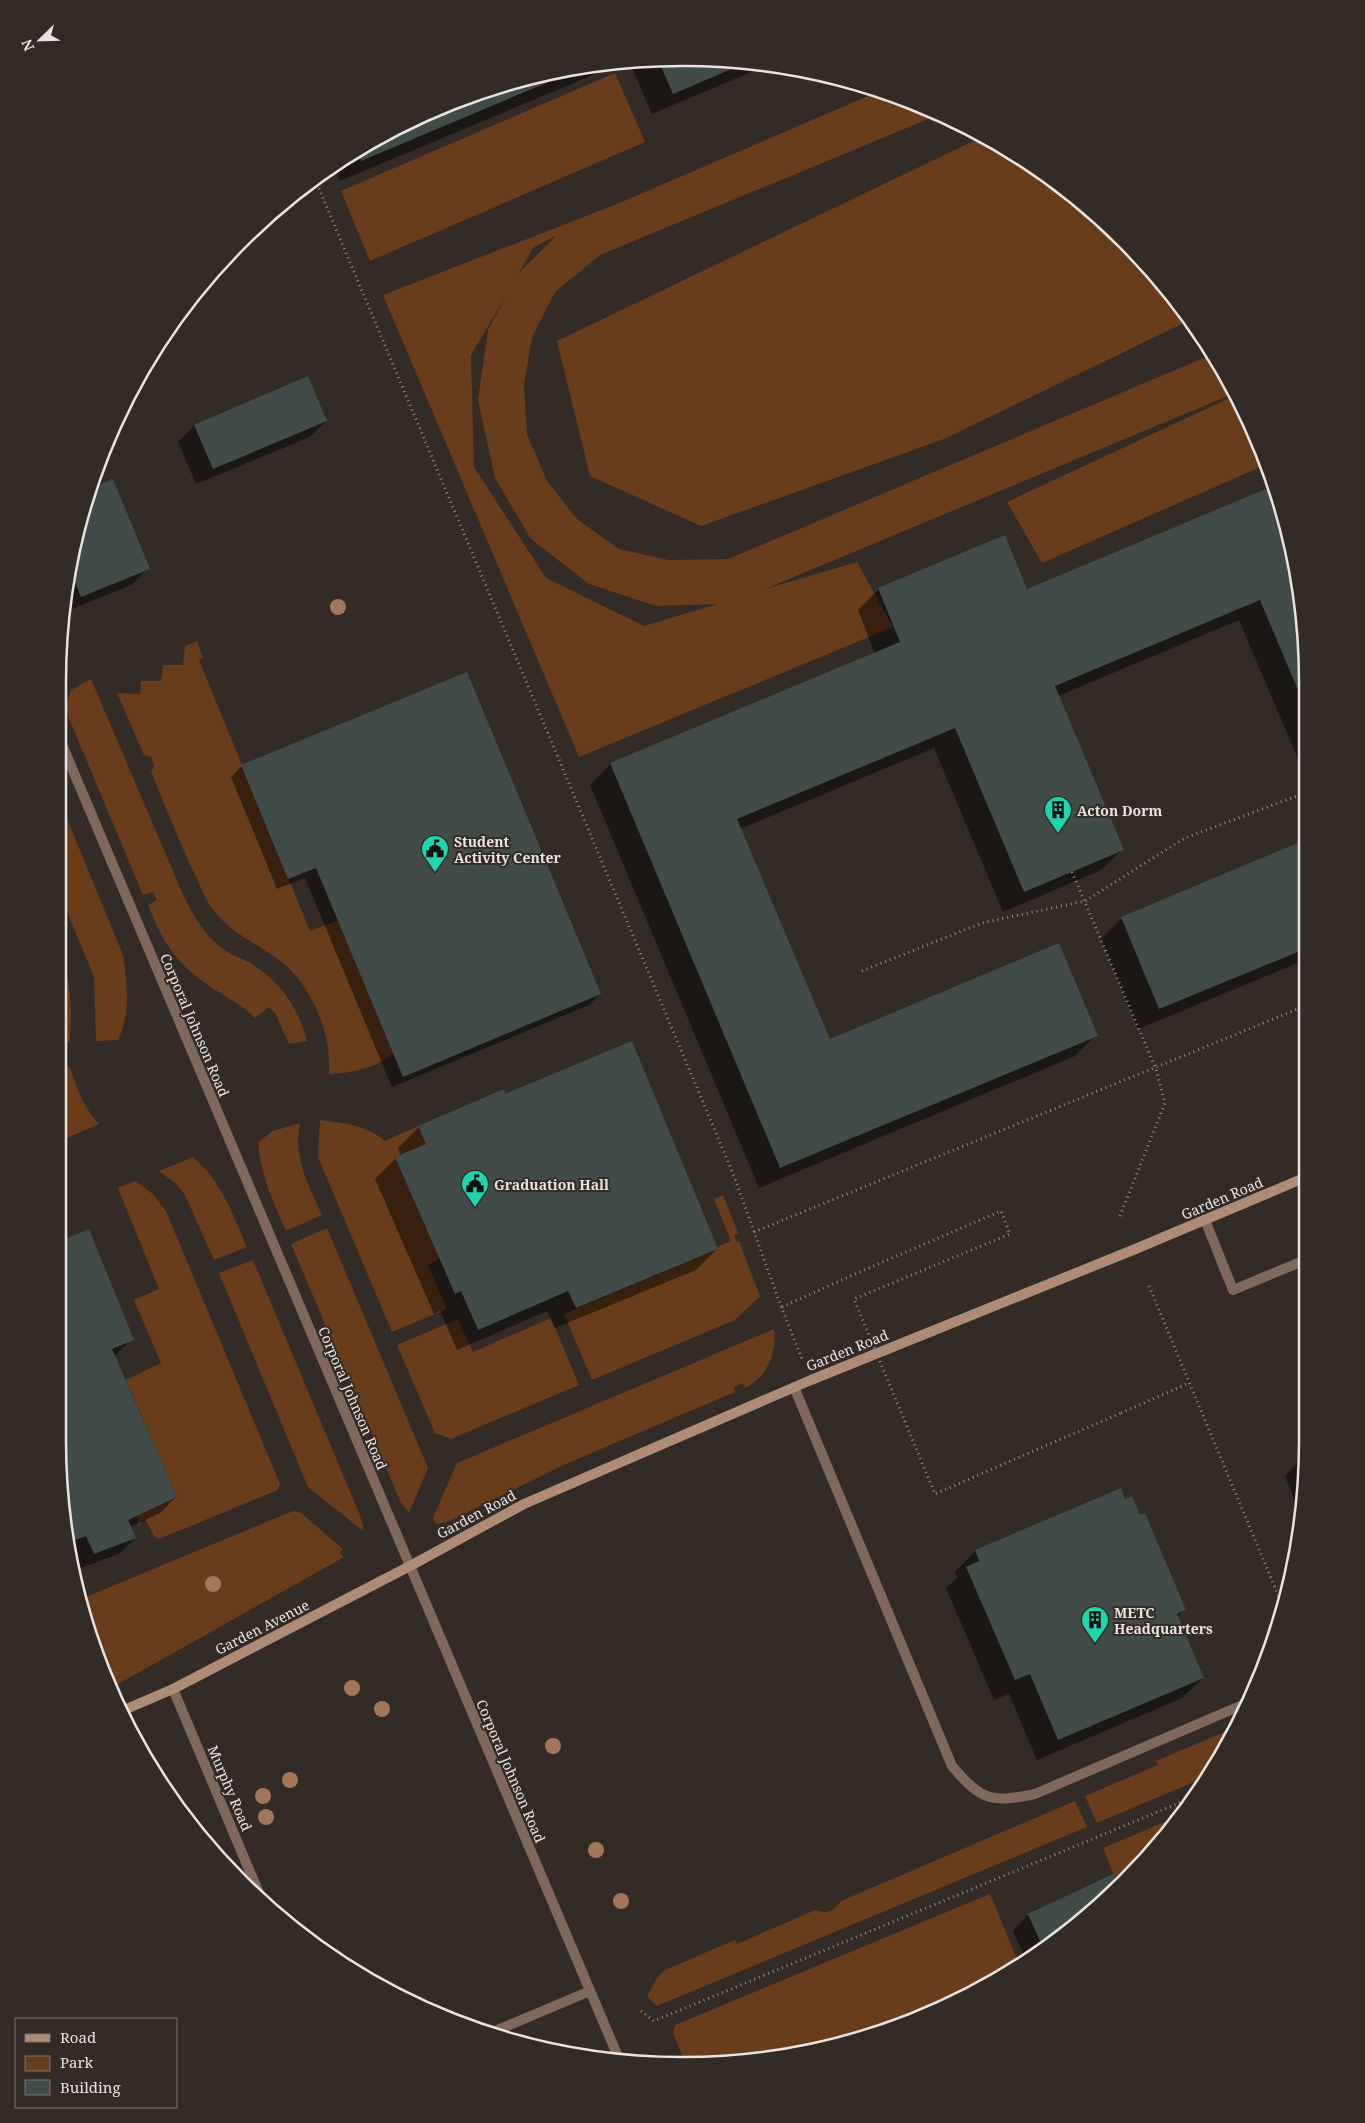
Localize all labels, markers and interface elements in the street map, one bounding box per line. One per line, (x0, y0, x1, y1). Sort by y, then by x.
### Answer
north arrow (15, 15, 65, 65)
text: N (17, 36, 38, 54)
building icon: Acton Dorm (1043, 795, 1073, 834)
place label: Acton Dorm (1077, 801, 1163, 820)
place label: Student Activity Center (454, 832, 561, 867)
public building icon: Student Activity Center (420, 834, 450, 873)
street label: Corporal Johnson Road (156, 950, 234, 1100)
public building icon: Graduation Hall (460, 1169, 490, 1208)
street label: Garden Road (1178, 1172, 1266, 1224)
place label: Graduation Hall (494, 1175, 609, 1194)
street label: Corporal Johnson Road (314, 1323, 392, 1473)
street label: Garden Road (803, 1325, 891, 1375)
street label: Garden Road (433, 1485, 519, 1543)
street label: Garden Avenue (212, 1595, 312, 1659)
place label: METC Headquarters (1114, 1603, 1213, 1638)
building icon: METC Headquarters (1080, 1605, 1110, 1644)
street label: Corporal Johnson Road (472, 1696, 550, 1846)
street label: Murphy Road (203, 1742, 257, 1834)
legend (15, 2018, 178, 2108)
text: Road (60, 2027, 96, 2047)
text: Park (60, 2052, 94, 2072)
text: Building (60, 2077, 121, 2097)

